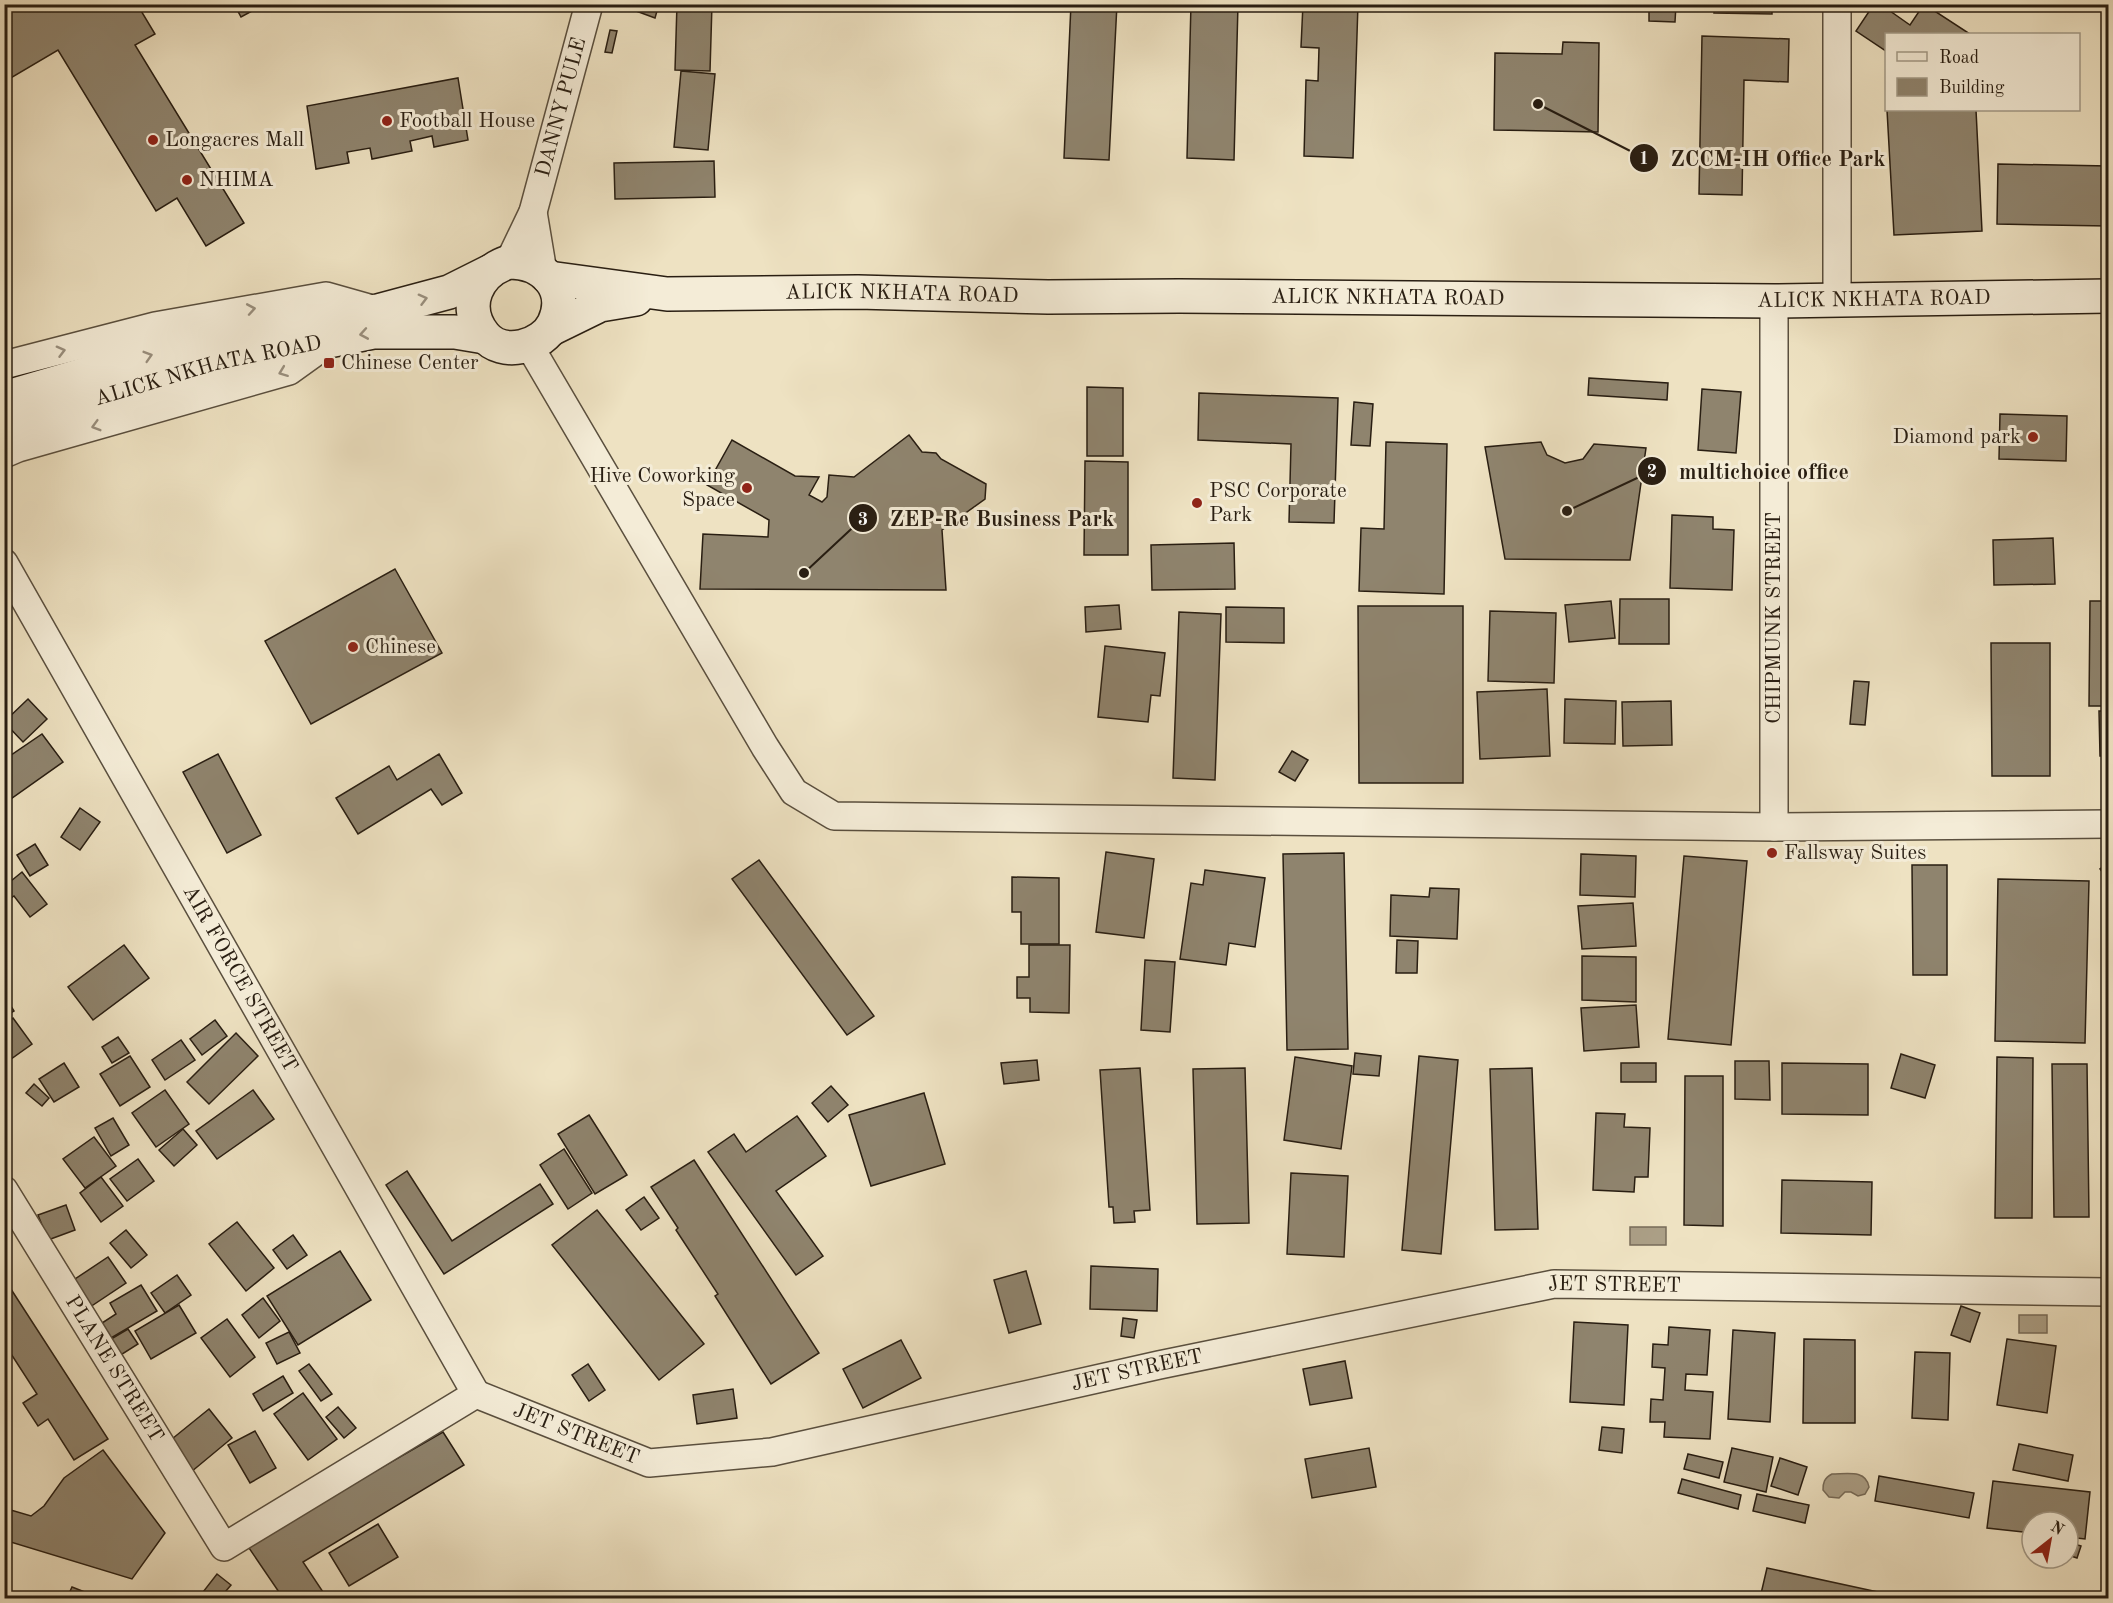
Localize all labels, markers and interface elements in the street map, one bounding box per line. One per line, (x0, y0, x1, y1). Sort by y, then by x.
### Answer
legend (1885, 33, 2080, 111)
street label: DANNY PULE (532, 35, 590, 179)
text: Road (1939, 49, 1979, 67)
text: Building (1939, 79, 2005, 97)
place label: Football House (399, 111, 535, 132)
marker: Football House (380, 114, 394, 128)
place label: Longacres Mall (165, 130, 305, 151)
marker: Longacres Mall (146, 133, 160, 147)
callout: ZCCM-IH Office Park (1629, 138, 1898, 178)
text: ZCCM-IH Office Park (1670, 149, 1886, 171)
text: 1 (1639, 150, 1649, 168)
place label: NHIMA (199, 170, 274, 191)
marker: NHIMA (180, 173, 194, 187)
street label: ALICK NKHATA ROAD (785, 281, 1019, 307)
street label: ALICK NKHATA ROAD (1271, 286, 1505, 309)
street label: ALICK NKHATA ROAD (1757, 287, 1991, 312)
one-way arrow (418, 293, 428, 306)
one-way arrow (246, 303, 256, 316)
one-way arrow (359, 327, 369, 340)
street label: ALICK NKHATA ROAD (92, 332, 323, 410)
one-way arrow (56, 345, 66, 358)
one-way arrow (142, 351, 152, 363)
place label: Chinese Center (341, 353, 479, 374)
marker: Chinese Center (322, 356, 336, 370)
one-way arrow (278, 365, 289, 377)
one-way arrow (91, 419, 102, 431)
place label: Diamond park (1893, 427, 2021, 448)
marker: Diamond park (2026, 430, 2040, 444)
callout: multichoice office (1637, 451, 1861, 491)
text: multichoice office (1679, 462, 1849, 484)
text: 2 (1647, 463, 1657, 481)
place label: Hive Coworking Space (589, 466, 736, 511)
marker: Hive Coworking Space (740, 481, 754, 495)
place label: PSC Corporate Park (1209, 481, 1347, 526)
marker: PSC Corporate Park (1190, 496, 1204, 510)
callout: ZEP-Re Business Park (848, 498, 1127, 538)
text: ZEP-Re Business Park (890, 509, 1114, 531)
text: 3 (858, 511, 868, 529)
street label: CHIPMUNK STREET (1764, 512, 1785, 724)
place label: Chinese (365, 637, 436, 658)
marker: Chinese (346, 640, 360, 654)
place label: Fallsway Suites (1784, 843, 1926, 864)
marker: Fallsway Suites (1765, 846, 1779, 860)
street label: AIR FORCE STREET (179, 882, 301, 1075)
street label: JET STREET (1545, 1273, 1681, 1296)
street label: PLANE STREET (61, 1292, 167, 1446)
street label: JET STREET (1069, 1346, 1205, 1395)
street label: JET STREET (510, 1399, 642, 1468)
north arrow (2020, 1510, 2080, 1570)
text: N (2047, 1519, 2067, 1539)

